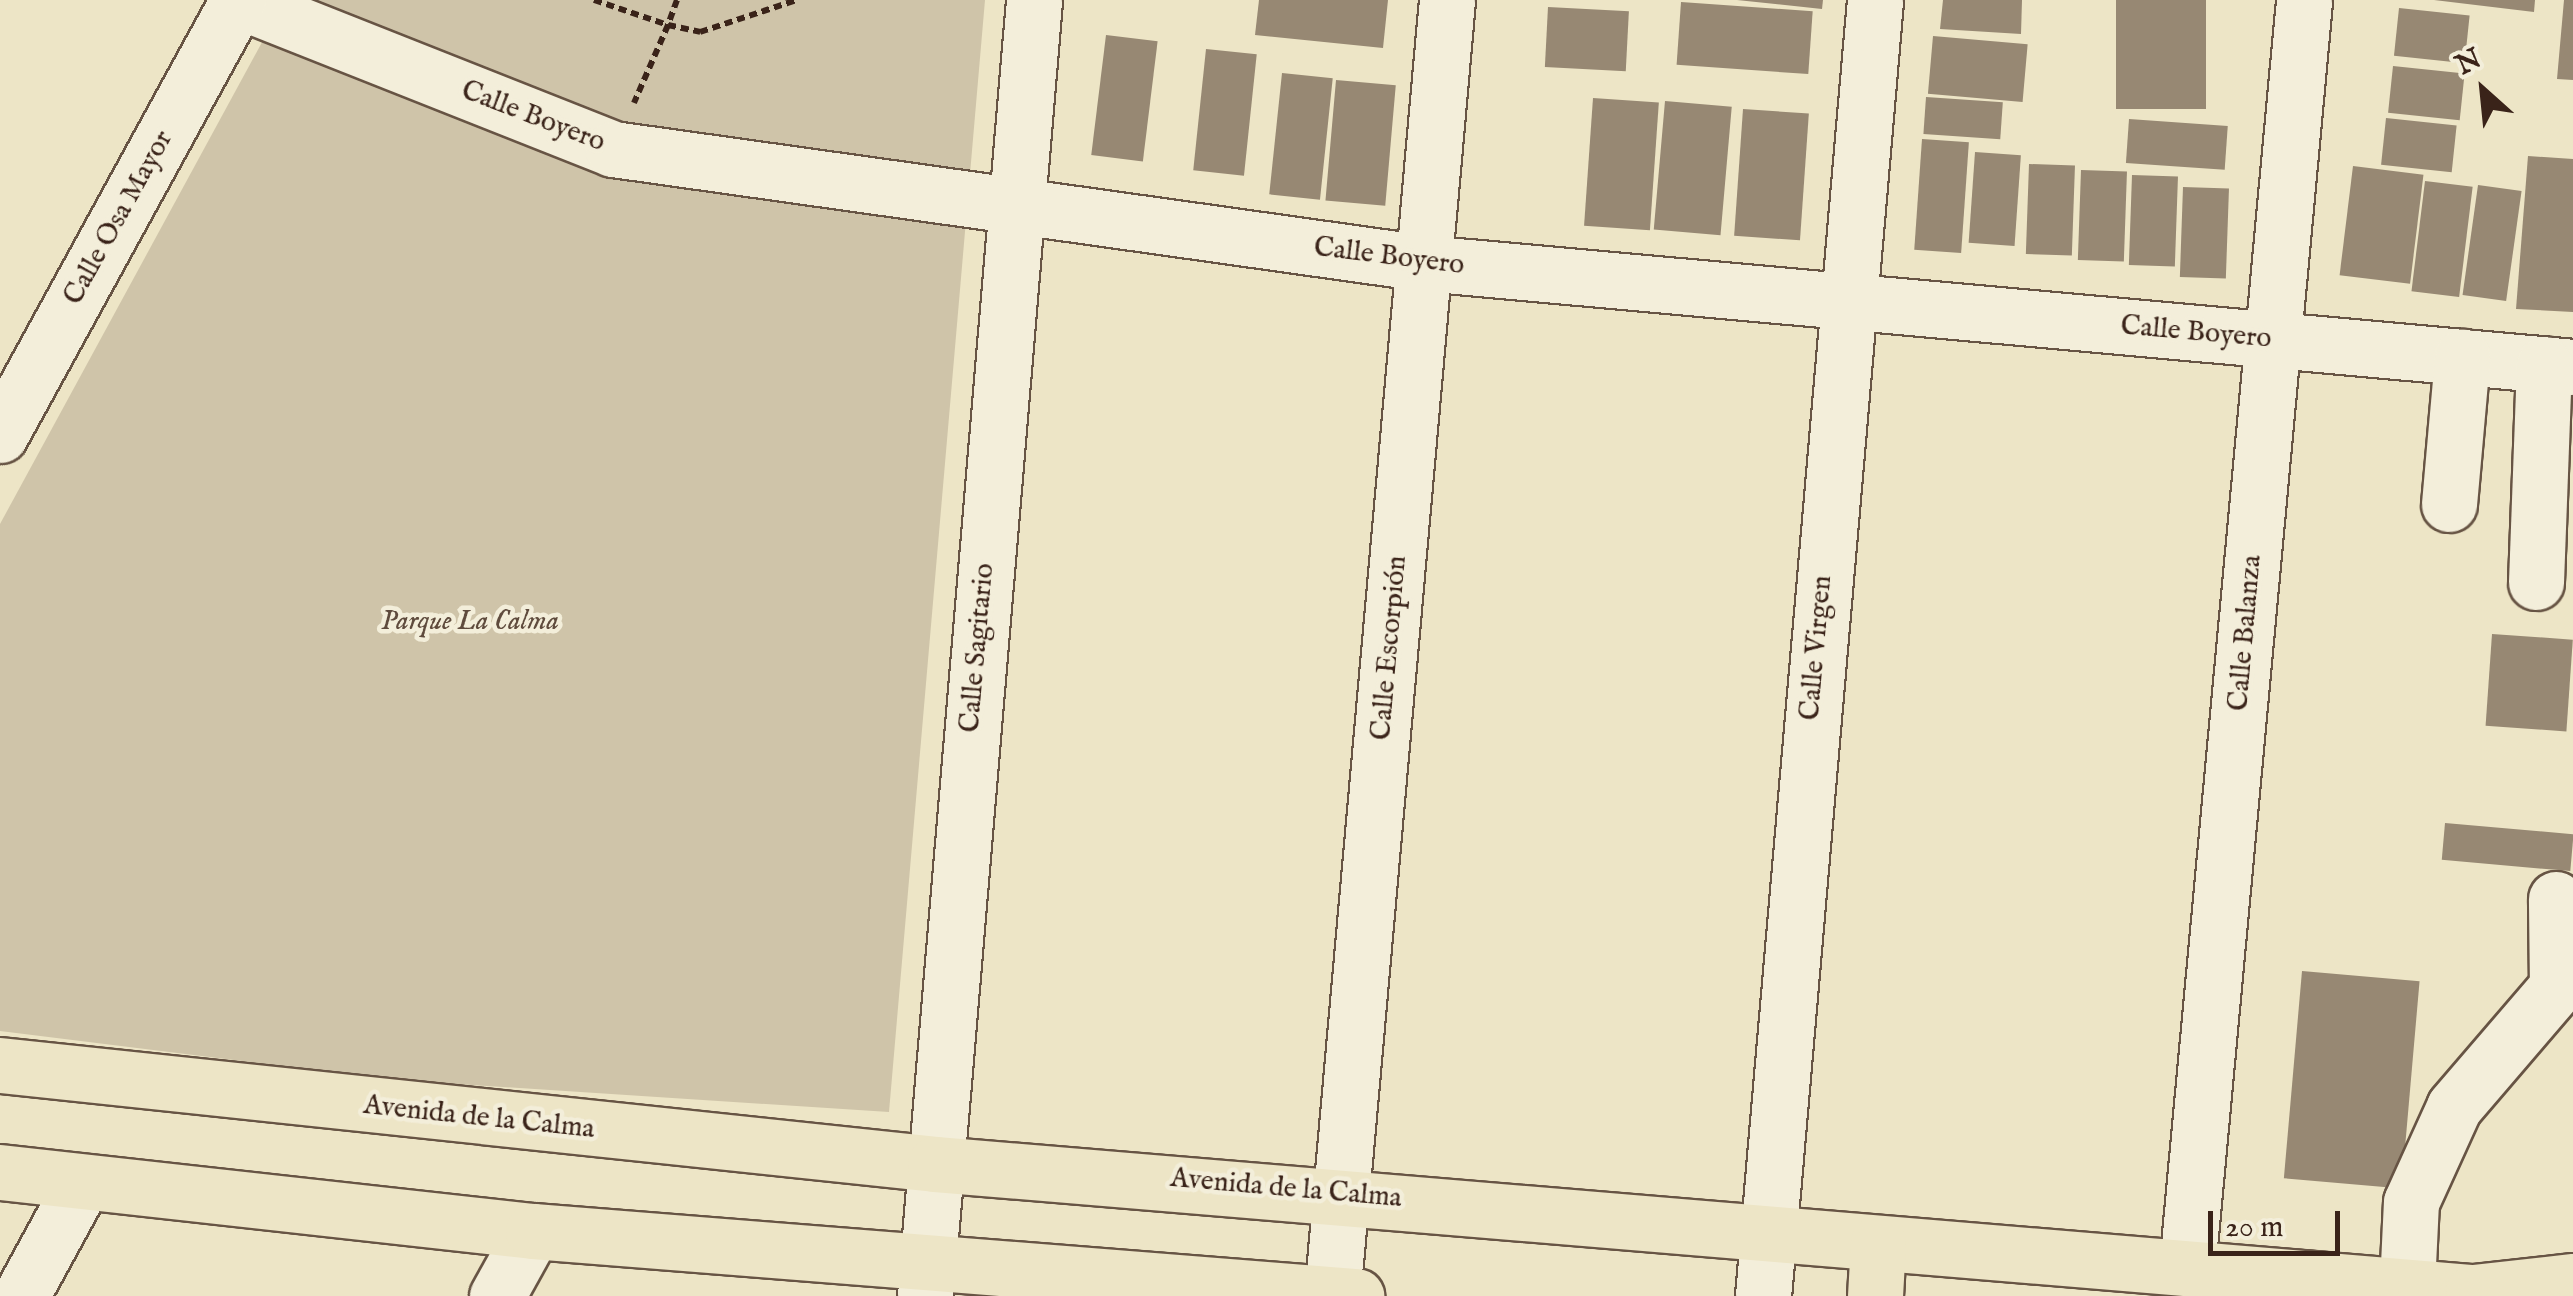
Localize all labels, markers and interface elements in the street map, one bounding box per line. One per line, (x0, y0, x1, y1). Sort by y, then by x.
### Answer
north arrow (2433, 40, 2533, 140)
text: N (2450, 42, 2488, 84)
street label: Calle Boyero (456, 74, 610, 160)
street label: Calle Osa Mayor (57, 125, 181, 311)
street label: Calle Boyero (1312, 231, 1466, 283)
street label: Calle Boyero (2119, 310, 2273, 356)
street label: Calle Escorpión (1365, 554, 1415, 742)
street label: Calle Balanza (2222, 554, 2270, 712)
street label: Calle Sagitario (954, 562, 1002, 734)
street label: Calle Virgen (1794, 574, 1840, 722)
park label: Parque La Calma (381, 605, 559, 639)
street label: Avenida de la Calma (362, 1089, 596, 1147)
street label: Avenida de la Calma (1169, 1162, 1403, 1216)
scale bar (2213, 1191, 2346, 1253)
text: 20 m (2225, 1209, 2284, 1247)

